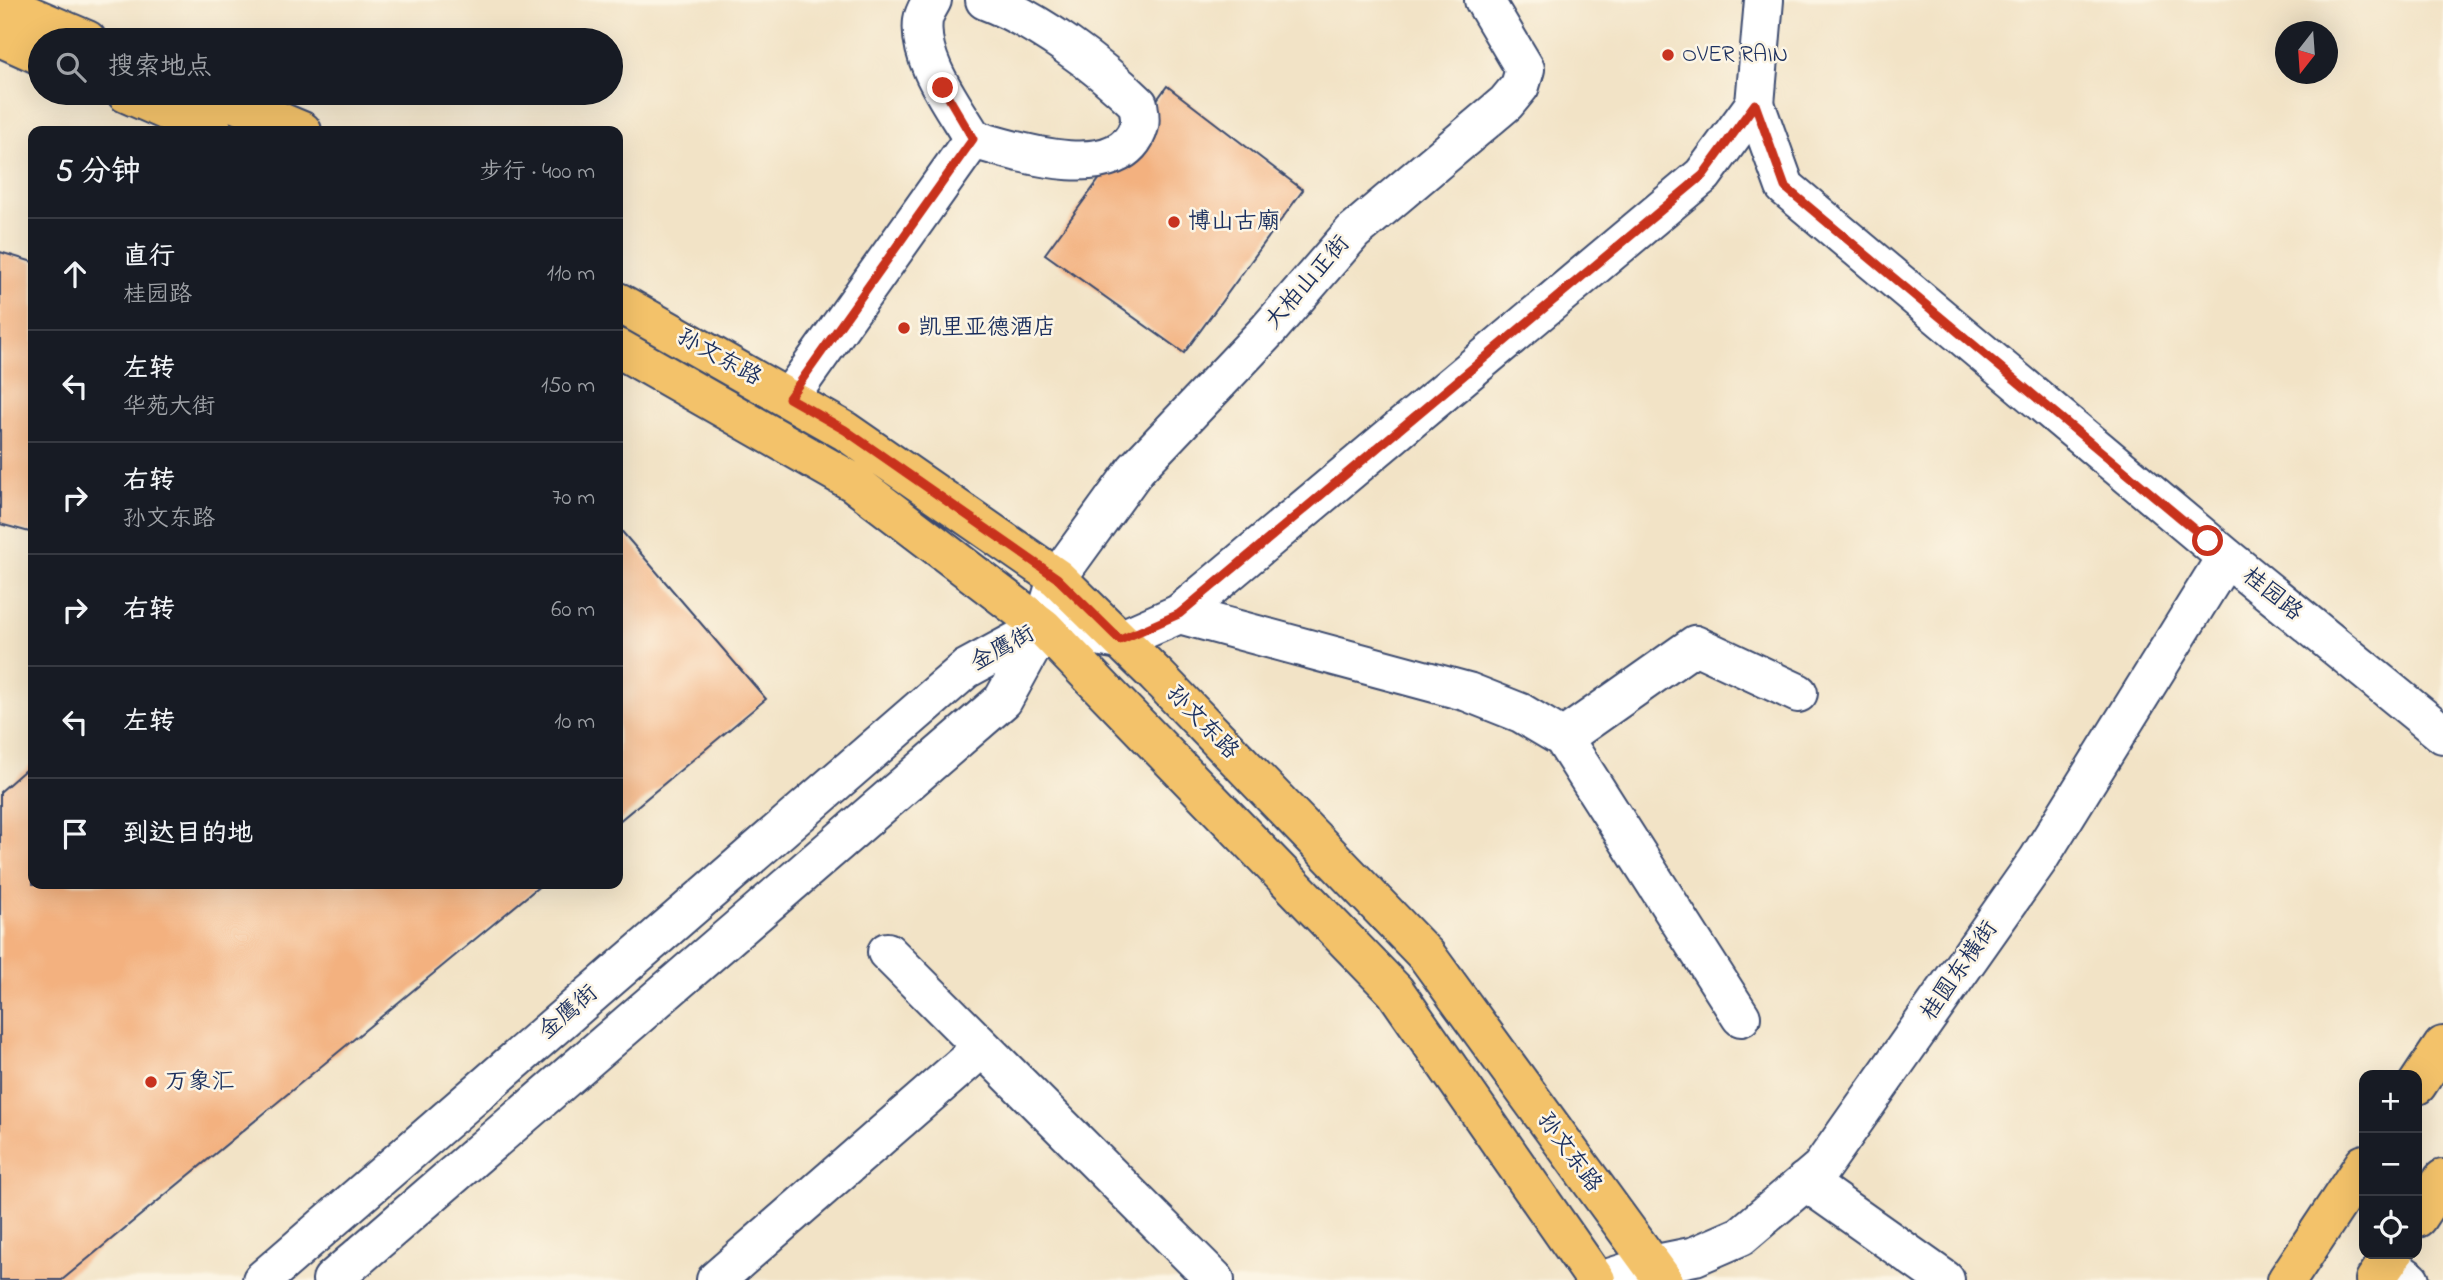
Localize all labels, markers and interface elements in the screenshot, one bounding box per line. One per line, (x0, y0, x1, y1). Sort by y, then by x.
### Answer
north arrow (2275, 21, 2338, 84)
search box (28, 28, 623, 105)
place label: OVER RAIN (1682, 39, 1788, 72)
marker: OVER RAIN (1660, 47, 1676, 63)
icon: search (52, 48, 90, 86)
text: 搜索地点 (108, 49, 212, 87)
route end (927, 72, 958, 103)
text: 5 分钟 (56, 151, 141, 195)
text: 步行 · 400 m (480, 156, 595, 189)
place label: 博山古廟 (1188, 206, 1280, 239)
marker: 博山古廟 (1166, 214, 1182, 230)
street label: 大柏山正街 (1258, 229, 1358, 337)
text: 直行 (123, 239, 175, 277)
icon: ahead (56, 255, 94, 293)
text: 110 m (547, 258, 595, 291)
text: 桂园路 (123, 279, 192, 312)
place label: 凯里亚德酒店 (918, 312, 1056, 345)
marker: 凯里亚德酒店 (896, 320, 912, 336)
street label: 孙文东路 (671, 321, 767, 395)
text: 左转 (123, 351, 175, 389)
icon: left (56, 367, 94, 405)
text: 150 m (541, 370, 595, 403)
text: 华苑大街 (123, 391, 215, 424)
text: 右转 (123, 463, 175, 501)
icon: right (56, 479, 94, 517)
text: 70 m (552, 482, 595, 515)
text: 孙文东路 (123, 503, 215, 536)
route start (2192, 525, 2223, 556)
street label: 桂园路 (2235, 560, 2309, 630)
icon: right (56, 591, 94, 629)
text: 右转 (123, 592, 175, 630)
text: 60 m (551, 594, 595, 627)
street label: 金鹰街 (965, 618, 1041, 680)
street label: 孙文东路 (1158, 678, 1246, 768)
icon: left (56, 703, 94, 741)
text: 左转 (123, 704, 175, 742)
text: 10 m (554, 706, 595, 739)
icon: arrive (56, 815, 94, 853)
text: 到达目的地 (123, 816, 253, 854)
street label: 桂圆东横街 (1914, 914, 2006, 1028)
street label: 金鹰街 (532, 978, 606, 1048)
place label: 万象汇 (165, 1066, 234, 1099)
map controls (2359, 1070, 2422, 1259)
button: + (2359, 1070, 2422, 1133)
marker: 万象汇 (143, 1074, 159, 1090)
street label: 孙文东路 (1529, 1106, 1609, 1200)
button: − (2359, 1133, 2422, 1196)
button: locate (2359, 1196, 2422, 1259)

